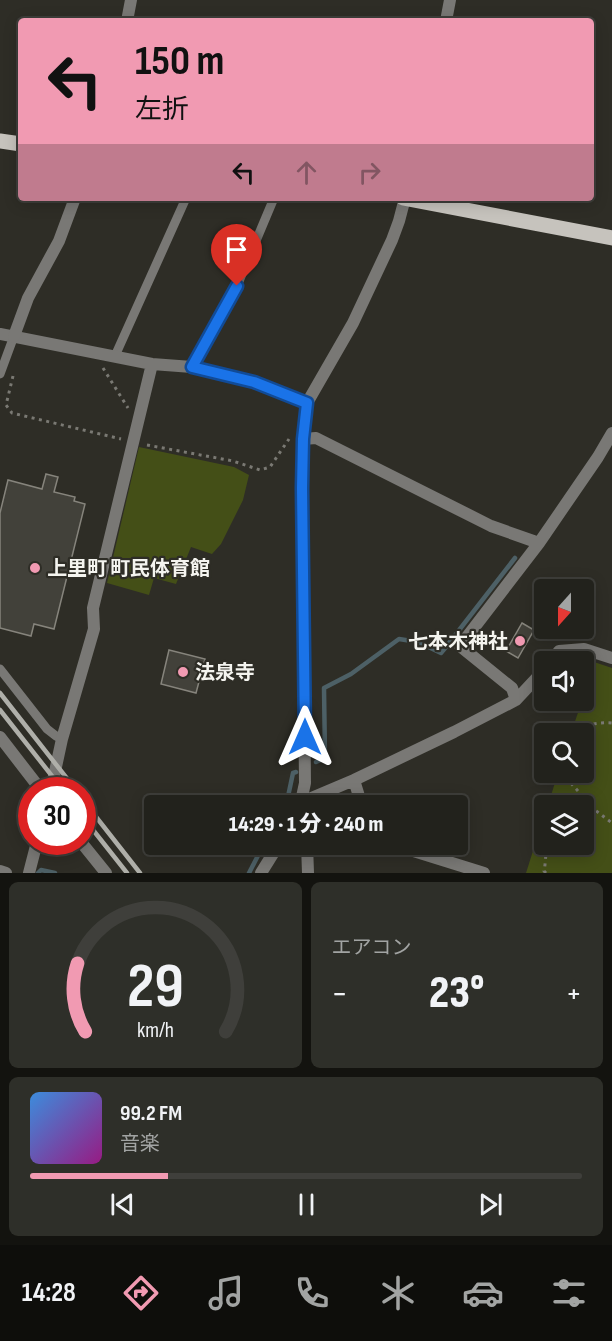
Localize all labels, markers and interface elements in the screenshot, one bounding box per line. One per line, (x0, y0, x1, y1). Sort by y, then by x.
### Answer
text: 150 m (135, 36, 224, 87)
icon: left (36, 42, 114, 120)
text: 左折 (135, 94, 189, 126)
icon: left (227, 156, 260, 189)
icon: ahead (290, 156, 323, 189)
icon: right (353, 156, 386, 189)
pin (211, 224, 262, 286)
icon: arrive (220, 233, 253, 266)
place label: 上里町 町民体育館 (47, 557, 210, 581)
marker: 上里町 町民体育館 (28, 561, 42, 575)
north arrow (534, 579, 594, 639)
map controls (534, 579, 594, 855)
place label: 七本木神社 (408, 630, 508, 654)
marker: 七本木神社 (513, 634, 527, 648)
button: sound (534, 651, 594, 711)
place label: 法泉寺 (195, 661, 255, 685)
marker: 法泉寺 (176, 665, 190, 679)
position arrow (273, 705, 337, 769)
button: search (534, 723, 594, 783)
speed limit sign: 30 (18, 777, 96, 855)
button: layers (534, 795, 594, 855)
text: 14:29 · 1 分 · 240 m (229, 811, 383, 838)
text: エアコン (332, 936, 412, 960)
text: 29 (127, 950, 184, 1025)
text: 23° (429, 966, 484, 1021)
text: − (332, 974, 348, 1014)
text: + (566, 974, 582, 1014)
text: km/h (137, 1018, 174, 1043)
text: 99.2 FM (120, 1100, 182, 1127)
text: 音楽 (120, 1132, 160, 1156)
icon: previous (106, 1188, 139, 1221)
icon: pause (290, 1188, 323, 1221)
icon: next (474, 1188, 507, 1221)
icon: directions (120, 1272, 162, 1314)
icon: music (205, 1272, 247, 1314)
icon: phone (291, 1272, 333, 1314)
icon: climate (377, 1272, 419, 1314)
icon: car (462, 1272, 504, 1314)
icon: filters (548, 1272, 590, 1314)
text: 14:28 (22, 1277, 76, 1309)

